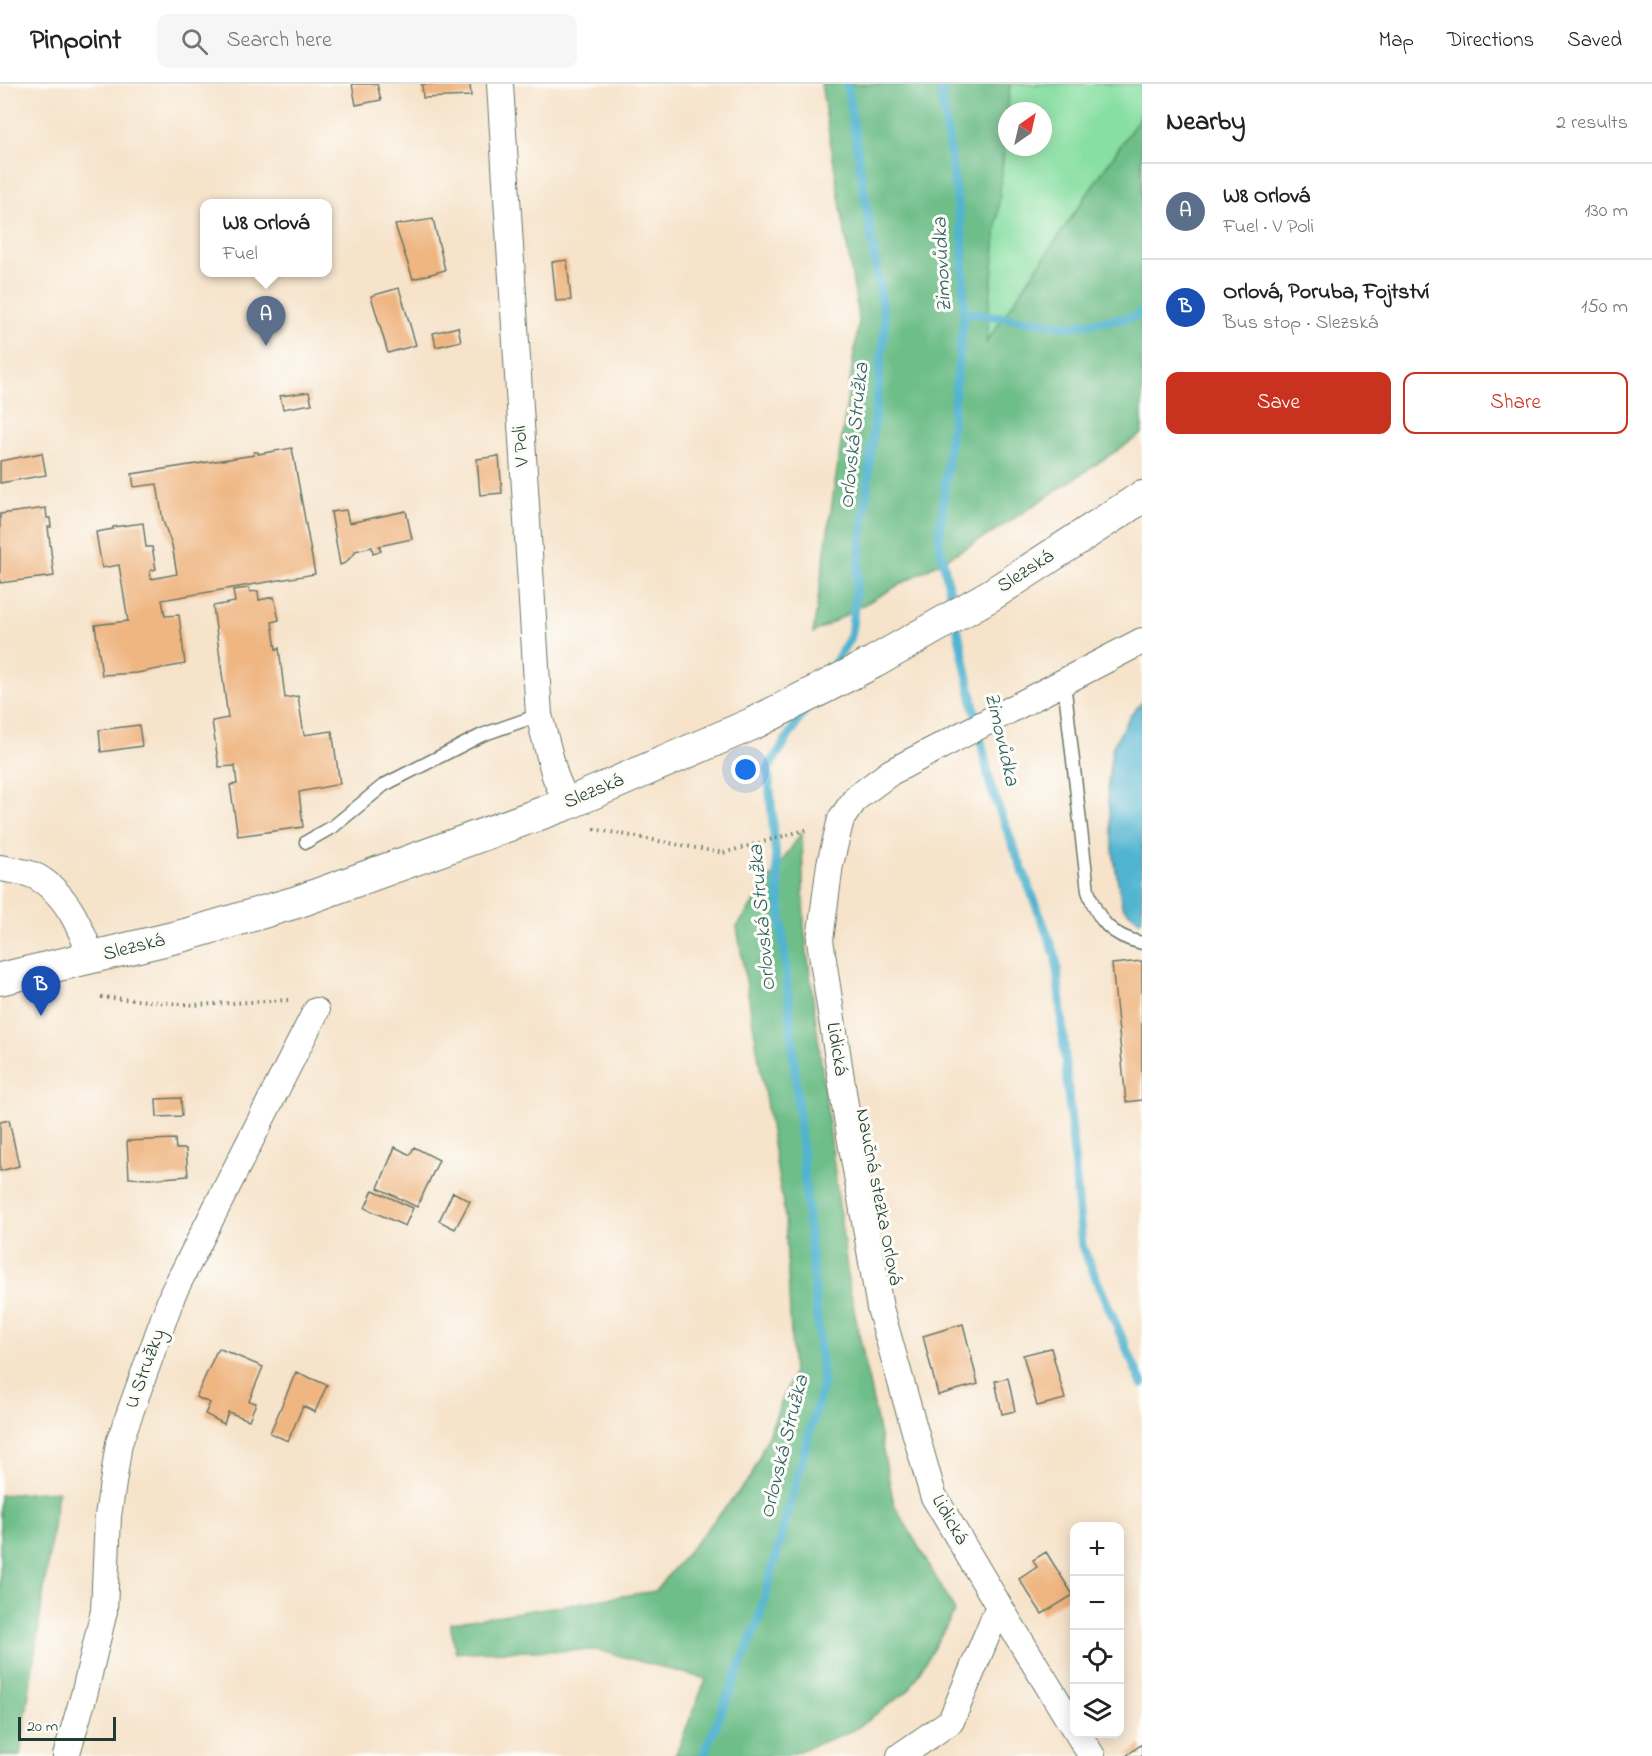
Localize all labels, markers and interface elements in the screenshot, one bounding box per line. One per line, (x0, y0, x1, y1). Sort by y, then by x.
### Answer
search box (157, 14, 577, 68)
text: Pinpoint (30, 21, 121, 62)
icon: search (178, 25, 211, 58)
text: Search here (226, 25, 332, 57)
text: Map (1378, 26, 1414, 56)
text: Directions (1447, 26, 1534, 56)
text: Saved (1567, 26, 1622, 56)
north arrow (998, 102, 1052, 156)
text: Nearby (1166, 104, 1245, 142)
text: 2 results (1556, 109, 1628, 138)
text: W8 Orlová (1223, 181, 1310, 213)
text: A (1179, 197, 1192, 226)
text: 130 m (1584, 197, 1628, 226)
popup (200, 199, 332, 277)
text: W8 Orlová (223, 208, 309, 240)
text: Fuel · V Poli (1223, 213, 1314, 242)
water label: Zimovůdka (925, 216, 960, 313)
text: Fuel (223, 240, 258, 269)
text: Orlová, Poruba, Fojtství (1223, 277, 1429, 309)
text: B (1179, 293, 1192, 322)
text: 150 m (1581, 293, 1628, 322)
pin: A (246, 296, 286, 346)
text: Bus stop · Slezská (1223, 309, 1378, 338)
water label: Orlovská Stružka (832, 361, 878, 511)
button: Save (1166, 372, 1391, 434)
button: Share (1403, 372, 1628, 434)
street label: V Poli (506, 424, 538, 469)
street label: Slezská (992, 543, 1060, 601)
water label: Zimovůdka (976, 689, 1026, 789)
your location (731, 755, 760, 784)
street label: Slezská (560, 766, 628, 818)
water label: Orlovská Stružka (742, 843, 784, 993)
street label: Slezská (100, 926, 168, 970)
pin: B (22, 966, 60, 1016)
street label: Lidická (817, 1020, 855, 1078)
street label: Naučná stezka Orlová (847, 1106, 909, 1288)
street label: U Stružky (118, 1325, 174, 1413)
water label: Orlovská Stružka (753, 1371, 817, 1522)
street label: Lidická (923, 1490, 975, 1550)
map controls (1070, 1522, 1124, 1738)
button: + (1070, 1522, 1124, 1576)
button: − (1070, 1576, 1124, 1630)
button: locate (1070, 1630, 1124, 1684)
button: layers (1070, 1684, 1124, 1738)
scale bar (18, 1714, 116, 1742)
text: 20 m (27, 1715, 58, 1739)

